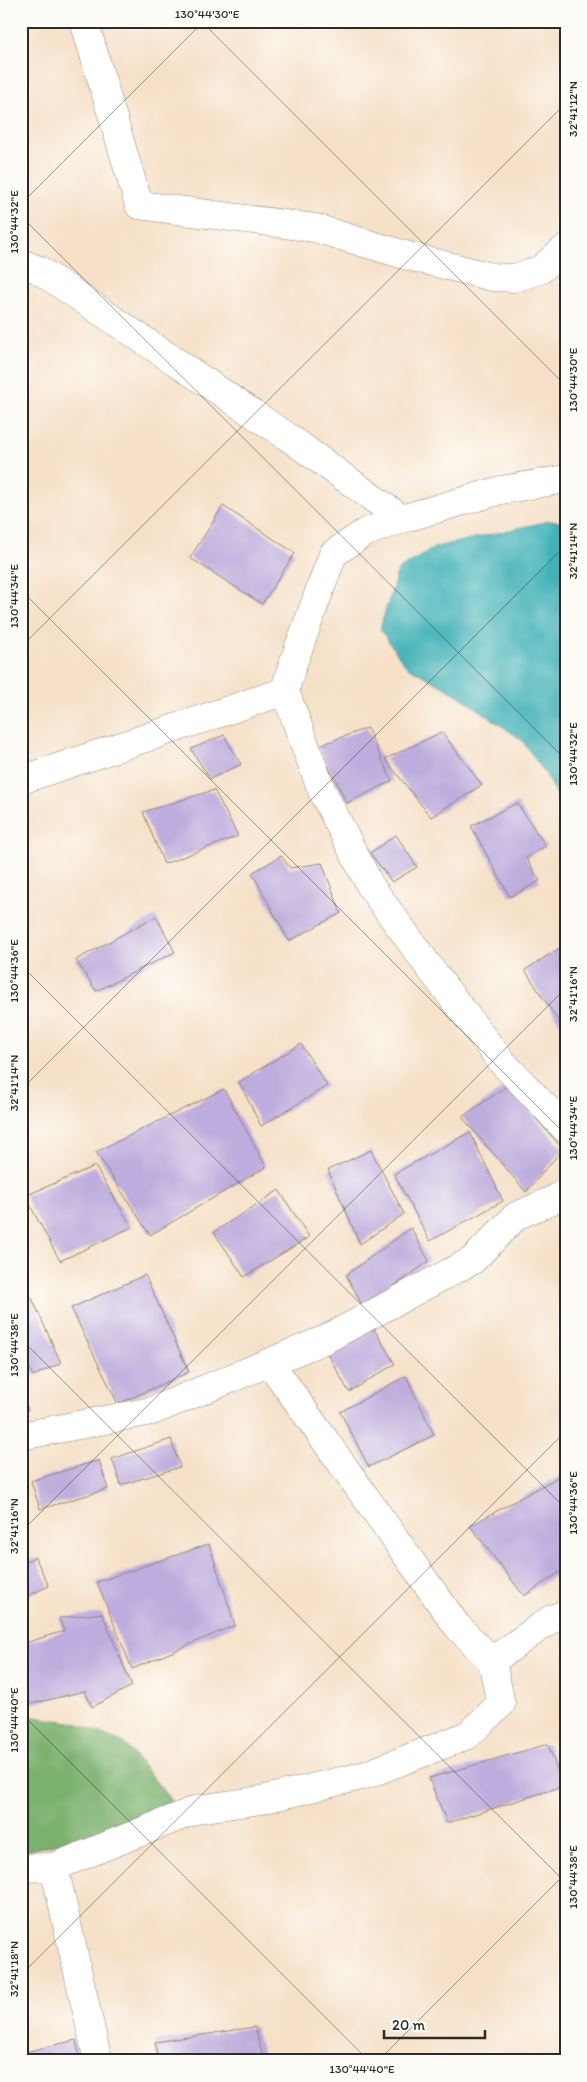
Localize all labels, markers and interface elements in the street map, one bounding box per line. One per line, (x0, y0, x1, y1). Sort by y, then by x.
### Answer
text: 130°44'30"E (175, 7, 240, 21)
text: 32°41'12"N (566, 81, 580, 137)
text: 130°44'32"E (7, 190, 21, 254)
text: 130°44'30"E (566, 347, 580, 412)
text: 32°41'14"N (566, 523, 580, 579)
text: 130°44'34"E (7, 563, 21, 628)
text: 130°44'32"E (566, 722, 580, 786)
text: 130°44'36"E (7, 939, 21, 1003)
text: 32°41'16"N (566, 966, 580, 1022)
text: 32°41'14"N (7, 1055, 21, 1111)
text: 130°44'34"E (566, 1095, 580, 1160)
text: 130°44'38"E (7, 1313, 21, 1377)
text: 130°44'36"E (566, 1471, 580, 1535)
text: 32°41'16"N (7, 1498, 21, 1554)
text: 130°44'40"E (7, 1687, 21, 1753)
text: 130°44'38"E (566, 1845, 580, 1909)
text: 32°41'18"N (7, 1941, 21, 1997)
scale bar (384, 2007, 486, 2039)
text: 20 m (392, 2016, 426, 2034)
text: 130°44'40"E (329, 2062, 395, 2076)

